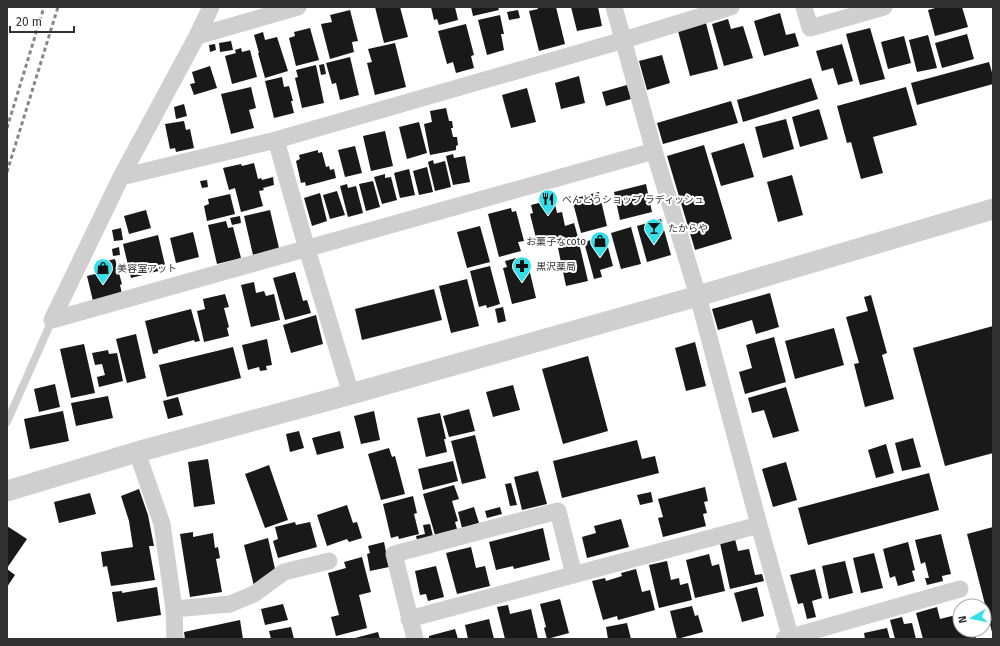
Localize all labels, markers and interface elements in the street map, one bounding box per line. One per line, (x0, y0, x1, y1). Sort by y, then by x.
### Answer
scale bar (10, 8, 74, 34)
text: 20 m (16, 15, 42, 29)
restaurant icon: べんとうショップ ラディッシュ (537, 188, 559, 216)
place label: べんとうショップ ラディッシュ (562, 194, 704, 206)
bar icon: たからや (643, 217, 665, 245)
place label: たからや (668, 223, 708, 235)
shop icon: お菓子なcoto (589, 230, 611, 258)
place label: お菓子なcoto (526, 236, 586, 248)
pharmacy icon: 黒沢薬局 (511, 255, 533, 283)
shop icon: 美容室アット (92, 257, 114, 285)
place label: 黒沢薬局 (536, 261, 576, 273)
place label: 美容室アット (117, 263, 177, 275)
north arrow (952, 598, 992, 638)
text: N (956, 615, 970, 624)

